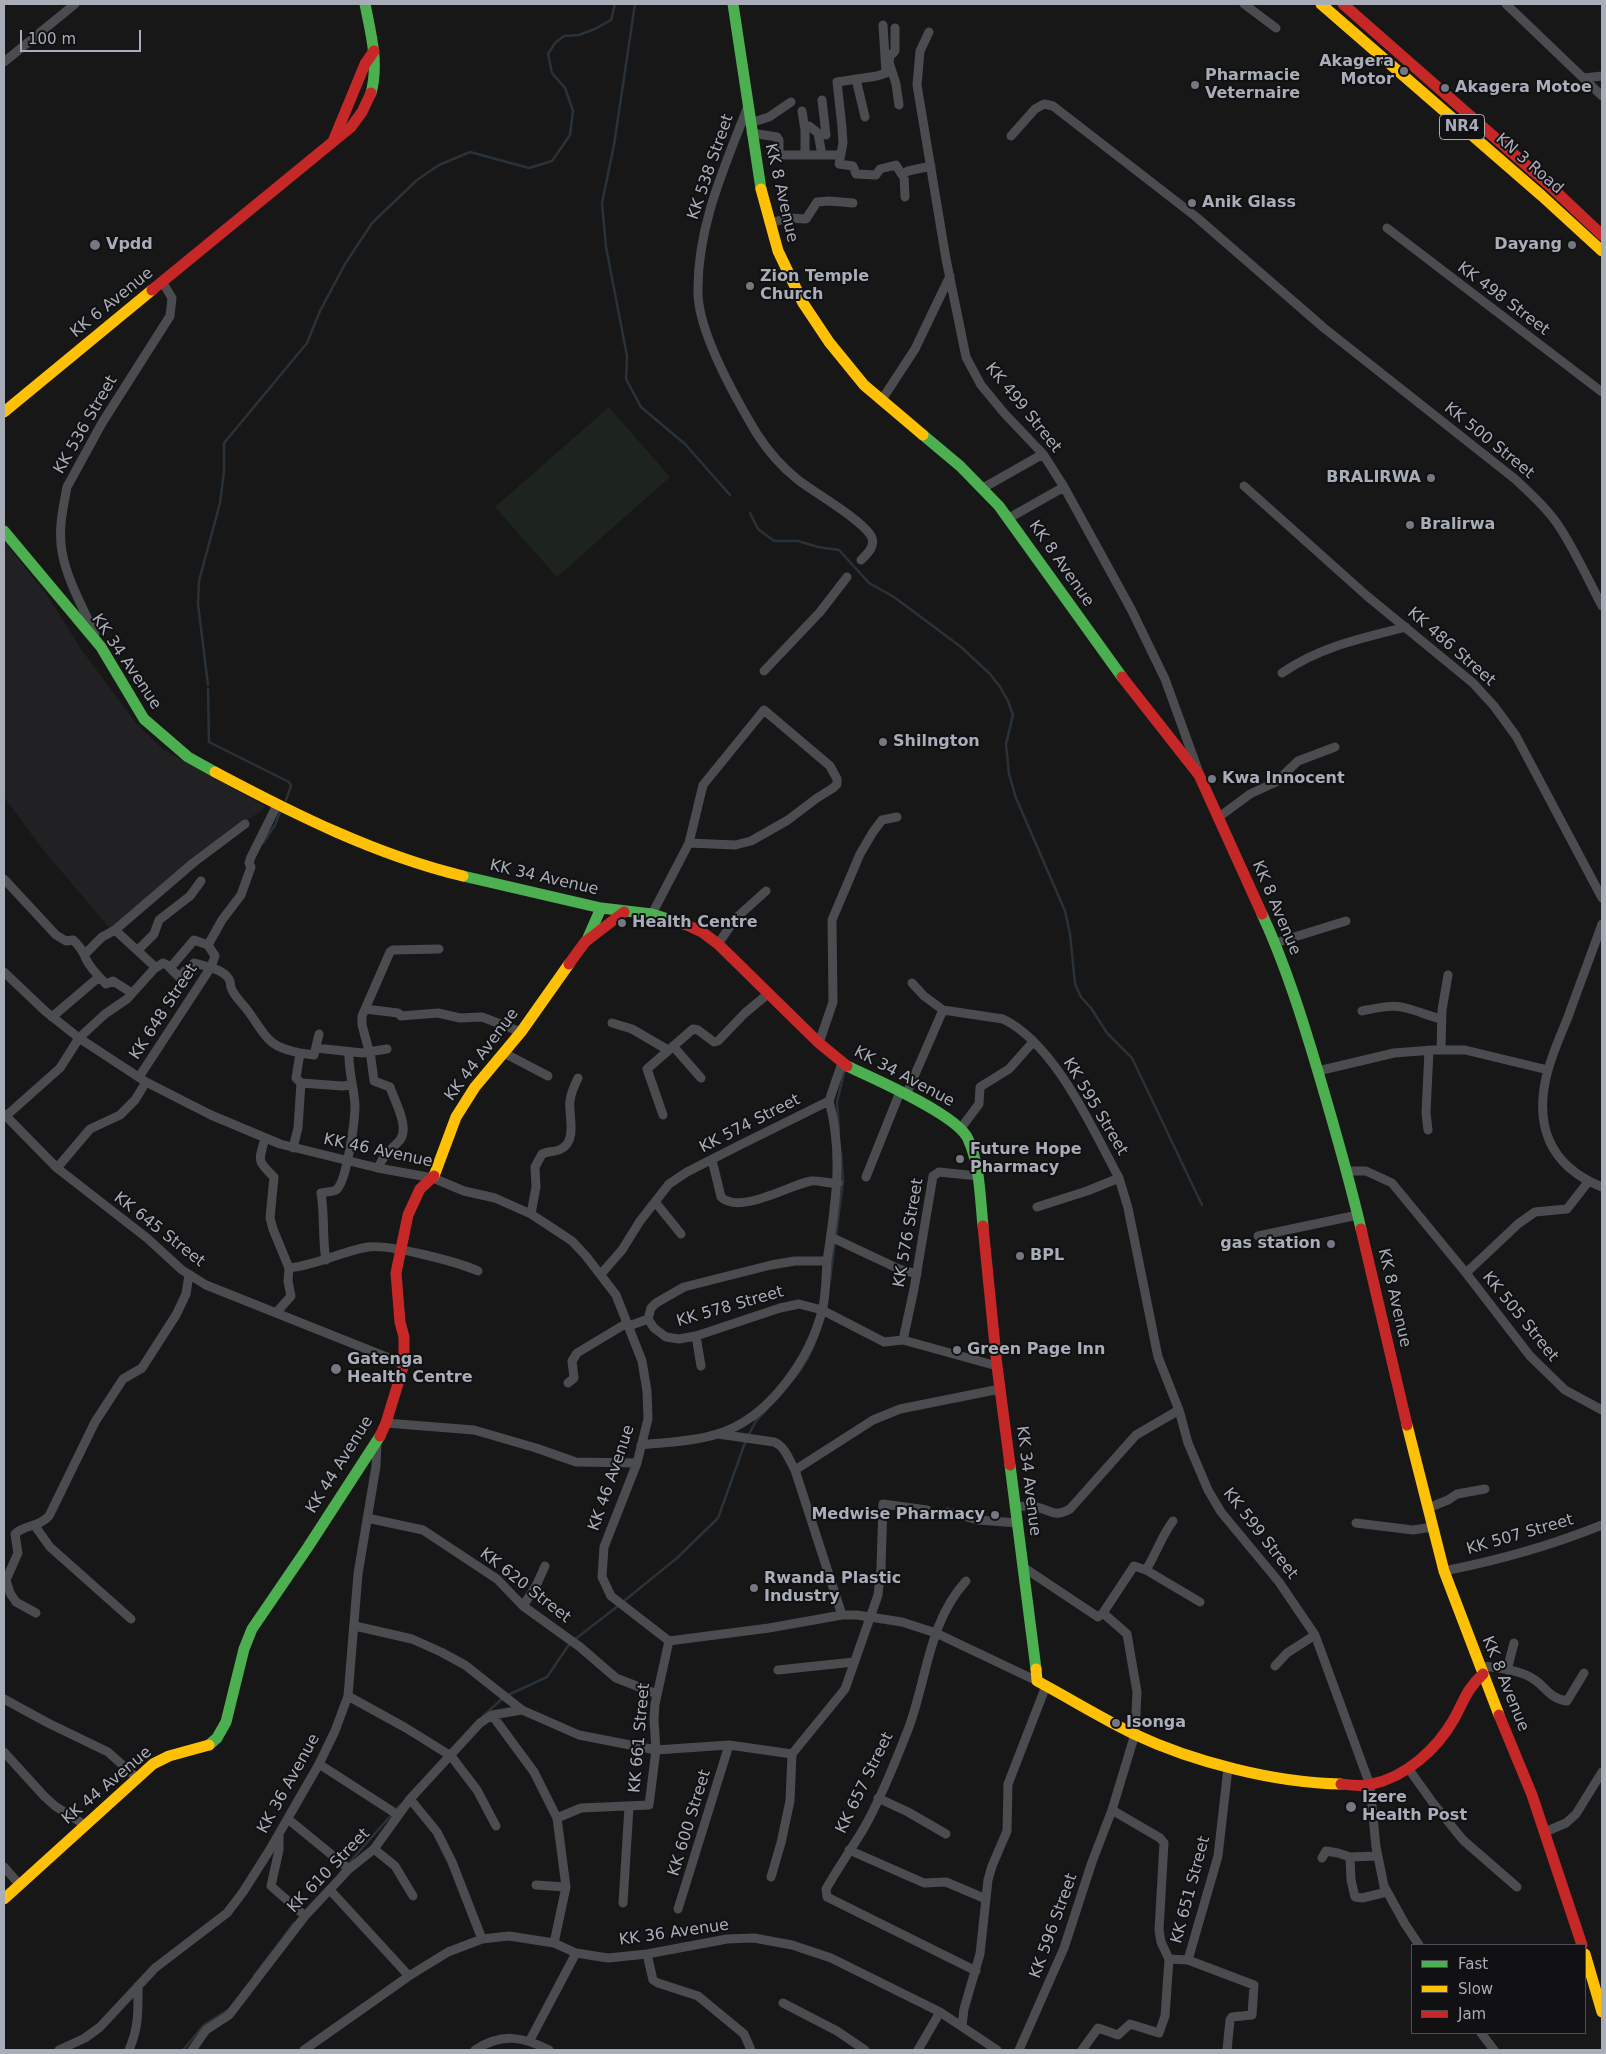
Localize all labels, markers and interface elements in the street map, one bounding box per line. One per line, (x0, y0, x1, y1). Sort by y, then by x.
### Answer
scale bar (22, 20, 144, 52)
text: 100 m (28, 30, 76, 48)
place label: Akagera Motor (1319, 52, 1394, 90)
marker: Akagera Motor (1398, 65, 1410, 77)
place label: Pharmacie Veternaire (1205, 66, 1300, 104)
place label: Akagera Motoe (1455, 78, 1592, 98)
marker: Pharmacie Veternaire (1189, 79, 1201, 91)
marker: Akagera Motoe (1439, 82, 1451, 94)
street label: KK 538 Street (684, 112, 738, 222)
road number: NR4 (1440, 114, 1484, 140)
street label: KN 3 Road (1491, 130, 1567, 198)
street label: KK 8 Avenue (760, 142, 802, 244)
place label: Anik Glass (1202, 193, 1296, 213)
marker: Anik Glass (1186, 197, 1198, 209)
place label: Vpdd (106, 235, 153, 255)
place label: Dayang (1494, 235, 1562, 255)
marker: Vpdd (88, 238, 102, 252)
marker: Dayang (1566, 239, 1578, 251)
street label: KK 498 Street (1453, 258, 1553, 340)
street label: KK 6 Avenue (67, 264, 157, 342)
place label: Zion Temple Church (760, 267, 869, 305)
marker: Zion Temple Church (744, 280, 756, 292)
street label: KK 499 Street (981, 359, 1065, 457)
street label: KK 536 Street (50, 372, 122, 478)
street label: KK 500 Street (1440, 399, 1538, 483)
place label: BRALIRWA (1326, 468, 1421, 488)
marker: BRALIRWA (1425, 472, 1437, 484)
place label: Bralirwa (1420, 515, 1495, 535)
street label: KK 8 Avenue (1024, 517, 1098, 611)
marker: Bralirwa (1404, 519, 1416, 531)
street label: KK 486 Street (1403, 604, 1499, 690)
street label: KK 34 Avenue (87, 611, 165, 713)
place label: Shilngton (893, 732, 980, 752)
marker: Shilngton (877, 736, 889, 748)
place label: Kwa Innocent (1222, 769, 1345, 789)
marker: Kwa Innocent (1206, 773, 1218, 785)
street label: KK 34 Avenue (488, 856, 600, 900)
street label: KK 8 Avenue (1247, 858, 1305, 958)
place label: Health Centre (632, 913, 758, 933)
marker: Health Centre (616, 917, 628, 929)
street label: KK 648 Street (126, 961, 202, 1063)
street label: KK 44 Avenue (441, 1005, 523, 1105)
street label: KK 34 Avenue (851, 1042, 957, 1112)
street label: KK 595 Street (1058, 1055, 1132, 1159)
street label: KK 574 Street (696, 1090, 804, 1158)
street label: KK 46 Avenue (322, 1130, 434, 1172)
place label: Future Hope Pharmacy (970, 1140, 1082, 1178)
marker: Future Hope Pharmacy (954, 1153, 966, 1165)
street label: KK 576 Street (890, 1177, 928, 1289)
street label: KK 645 Street (110, 1188, 208, 1272)
place label: gas station (1220, 1234, 1321, 1254)
marker: gas station (1325, 1238, 1337, 1250)
place label: BPL (1030, 1246, 1064, 1266)
street label: KK 8 Avenue (1373, 1247, 1415, 1349)
marker: BPL (1014, 1250, 1026, 1262)
street label: KK 505 Street (1478, 1268, 1562, 1366)
street label: KK 578 Street (674, 1283, 786, 1331)
place label: Green Page Inn (967, 1340, 1105, 1360)
marker: Green Page Inn (951, 1344, 963, 1356)
place label: Gatenga Health Centre (347, 1350, 473, 1388)
marker: Gatenga Health Centre (329, 1362, 343, 1376)
street label: KK 44 Avenue (302, 1413, 378, 1517)
street label: KK 46 Avenue (585, 1422, 639, 1534)
street label: KK 34 Avenue (1012, 1425, 1044, 1537)
street label: KK 599 Street (1218, 1485, 1302, 1583)
place label: Medwise Pharmacy (811, 1505, 985, 1525)
marker: Medwise Pharmacy (989, 1509, 1001, 1521)
street label: KK 507 Street (1464, 1511, 1576, 1559)
street label: KK 620 Street (476, 1544, 574, 1628)
place label: Rwanda Plastic Industry (764, 1569, 901, 1607)
marker: Rwanda Plastic Industry (748, 1582, 760, 1594)
street label: KK 8 Avenue (1477, 1634, 1533, 1734)
street label: KK 661 Street (626, 1682, 654, 1794)
place label: Isonga (1126, 1713, 1186, 1733)
marker: Isonga (1110, 1717, 1122, 1729)
street label: KK 657 Street (832, 1729, 898, 1837)
street label: KK 36 Avenue (254, 1731, 324, 1837)
street label: KK 44 Avenue (58, 1743, 156, 1829)
street label: KK 600 Street (665, 1767, 715, 1879)
place label: Izere Health Post (1362, 1788, 1467, 1826)
marker: Izere Health Post (1344, 1800, 1358, 1814)
street label: KK 610 Street (284, 1825, 374, 1917)
street label: KK 651 Street (1167, 1834, 1215, 1946)
street label: KK 596 Street (1026, 1871, 1082, 1981)
street label: KK 36 Avenue (618, 1916, 730, 1950)
legend (1411, 1944, 1586, 2034)
text: Fast (1458, 1955, 1488, 1973)
text: Slow (1458, 1980, 1493, 1998)
text: Jam (1458, 2005, 1486, 2023)

